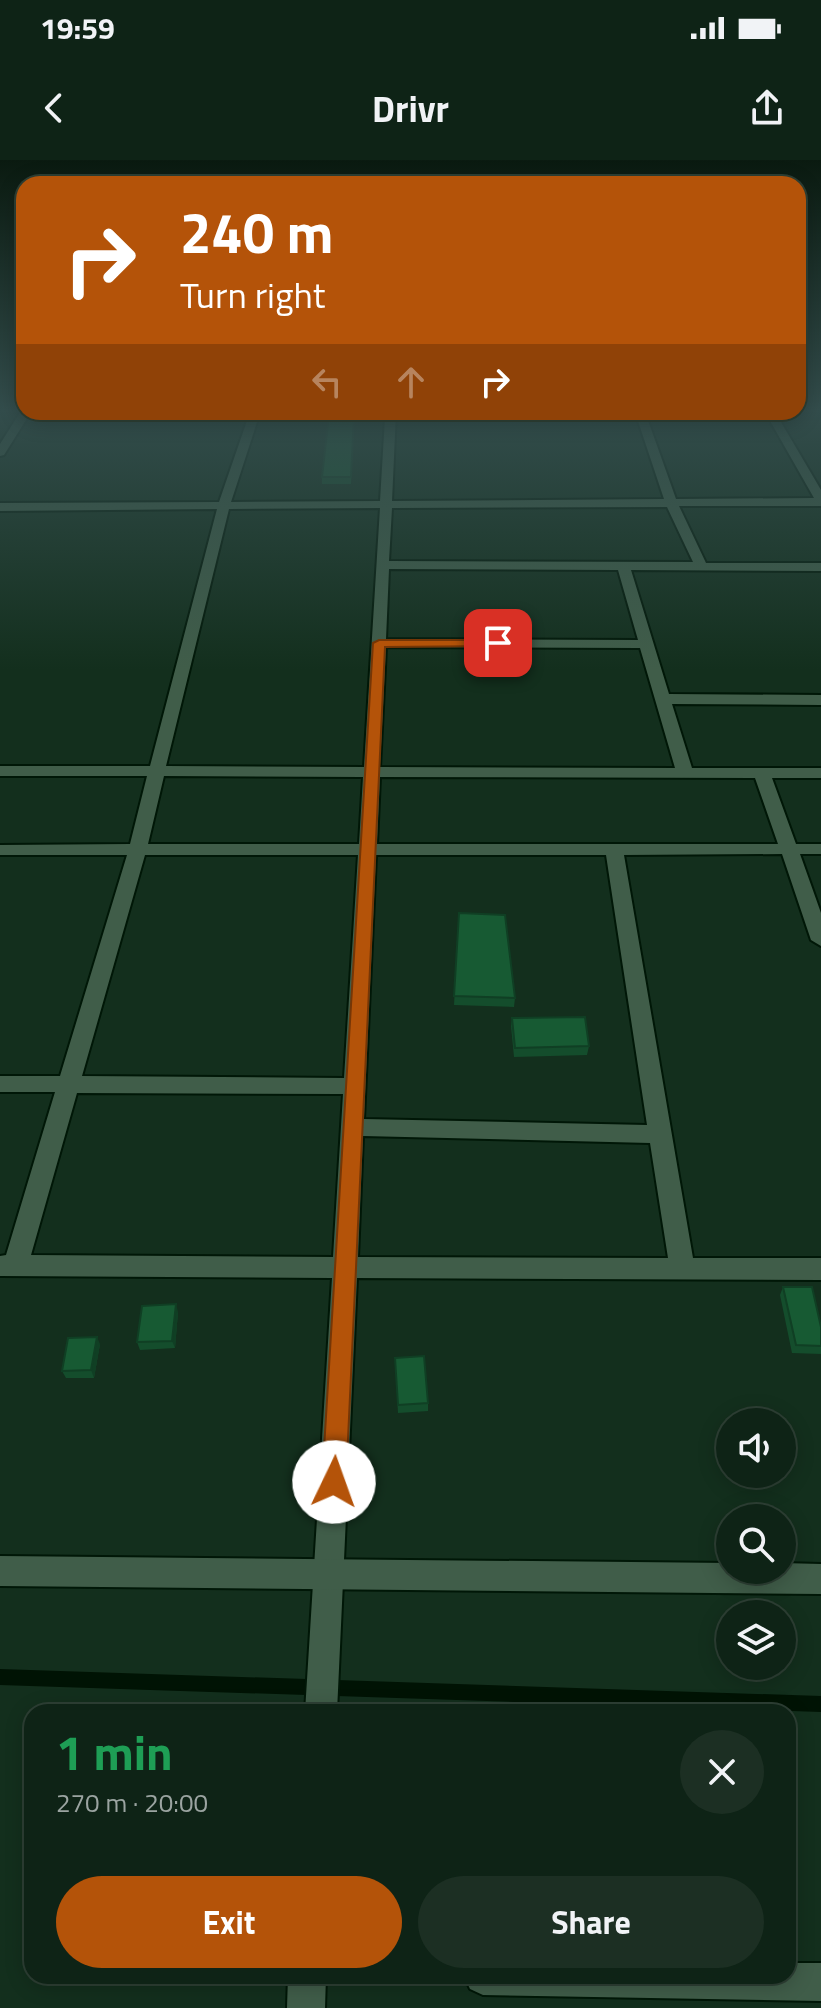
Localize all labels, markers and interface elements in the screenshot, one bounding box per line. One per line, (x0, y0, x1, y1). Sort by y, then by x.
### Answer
text: 19:59 (40, 5, 115, 51)
text: Drivr (372, 81, 449, 136)
icon: back (32, 86, 76, 130)
icon: share (745, 86, 789, 130)
text: 240 m (180, 190, 333, 275)
icon: right (48, 208, 152, 312)
text: Turn right (180, 267, 325, 322)
icon: left (305, 360, 349, 404)
icon: ahead (389, 360, 433, 404)
icon: right (473, 360, 517, 404)
pin (464, 609, 532, 677)
icon: arrive (476, 621, 520, 665)
map controls (716, 1408, 796, 1680)
button: sound (716, 1408, 796, 1488)
position arrow (292, 1440, 376, 1524)
button: search (716, 1504, 796, 1584)
button: layers (716, 1600, 796, 1680)
text: 1 min (56, 1716, 173, 1789)
button: close (680, 1730, 764, 1814)
text: 270 m · 20:00 (56, 1783, 208, 1822)
button: Exit (56, 1876, 402, 1968)
button: Share (418, 1876, 764, 1968)

